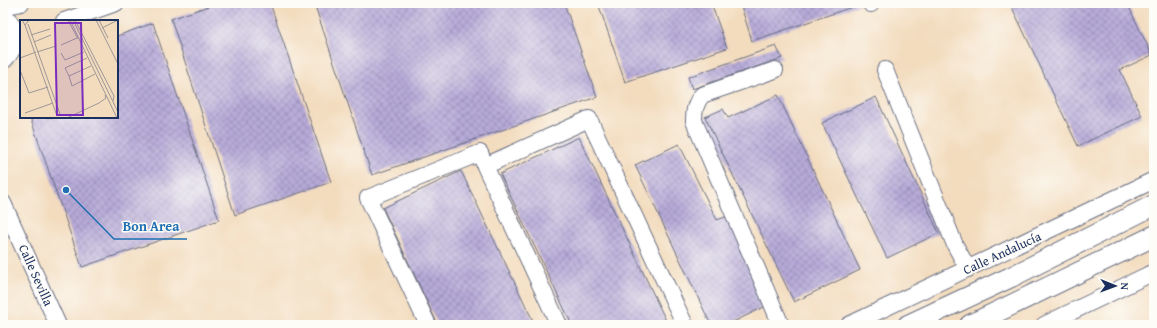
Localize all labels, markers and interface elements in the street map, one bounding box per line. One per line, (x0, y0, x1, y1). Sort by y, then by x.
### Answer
inset map (20, 20, 118, 118)
callout: Bon Area (114, 213, 187, 239)
text: Bon Area (123, 216, 180, 236)
street label: Calle Andalucía (960, 226, 1045, 279)
street label: Calle Sevilla (14, 241, 58, 310)
north arrow (1095, 266, 1135, 306)
text: N (1117, 282, 1133, 291)

